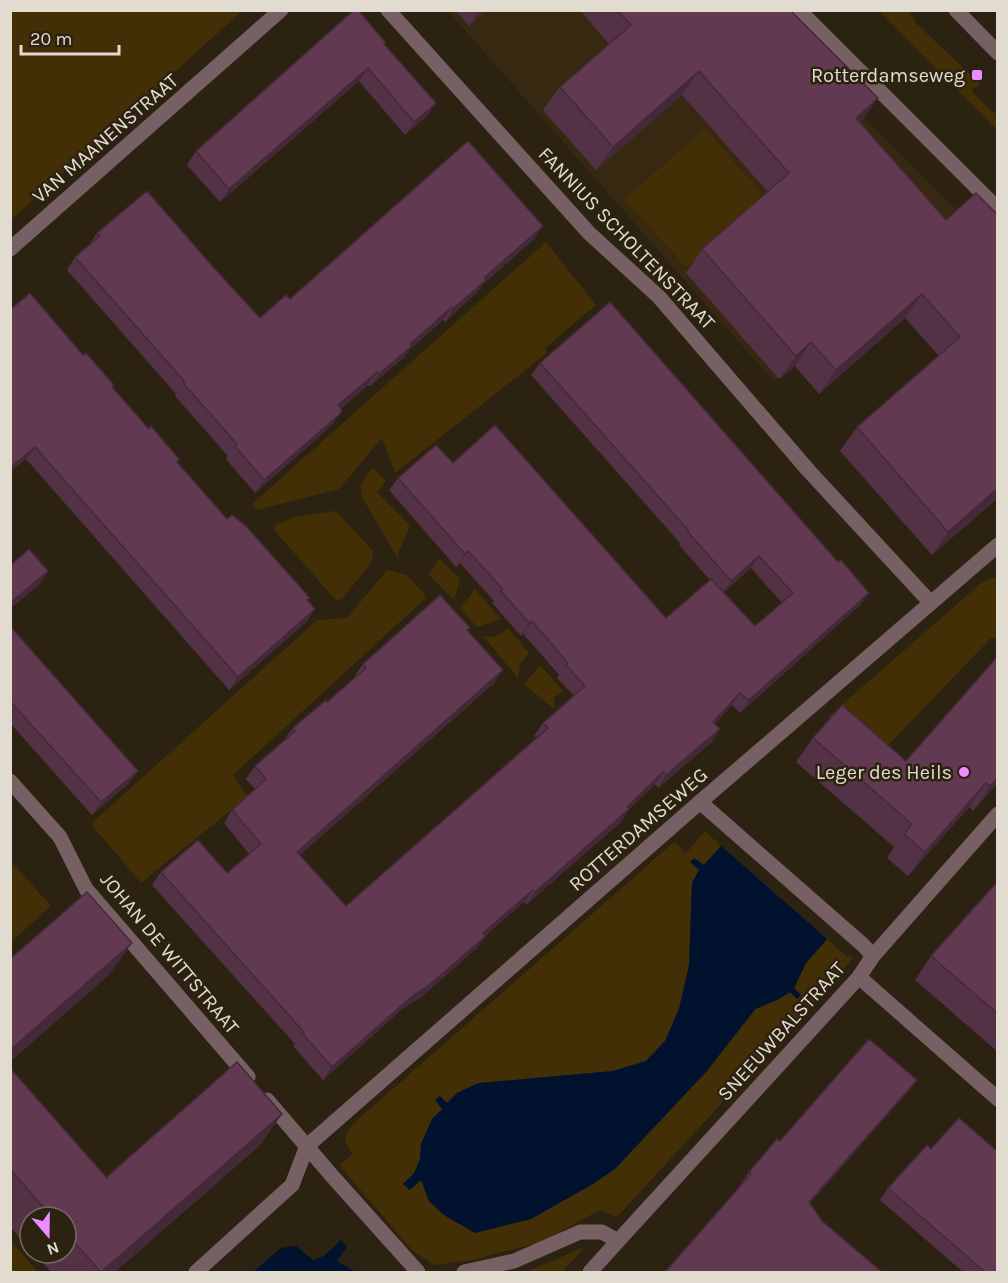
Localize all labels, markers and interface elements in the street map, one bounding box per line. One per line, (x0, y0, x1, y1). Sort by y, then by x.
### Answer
scale bar (21, 18, 118, 56)
text: 20 m (30, 28, 72, 50)
place label: Rotterdamseweg (811, 64, 965, 87)
marker: Rotterdamseweg (970, 68, 984, 82)
street label: VAN MAANENSTRAAT (28, 69, 183, 208)
street label: FANNIUS SCHOLTENSTRAAT (534, 143, 720, 334)
place label: Leger des Heils (816, 761, 952, 784)
street label: ROTTERDAMSEWEG (565, 763, 712, 896)
marker: Leger des Heils (957, 765, 971, 779)
street label: JOHAN DE WITTSTRAAT (95, 868, 244, 1039)
street label: SNEEUWBALSTRAAT (713, 957, 850, 1106)
north arrow (18, 1205, 78, 1265)
text: N (44, 1238, 62, 1260)

